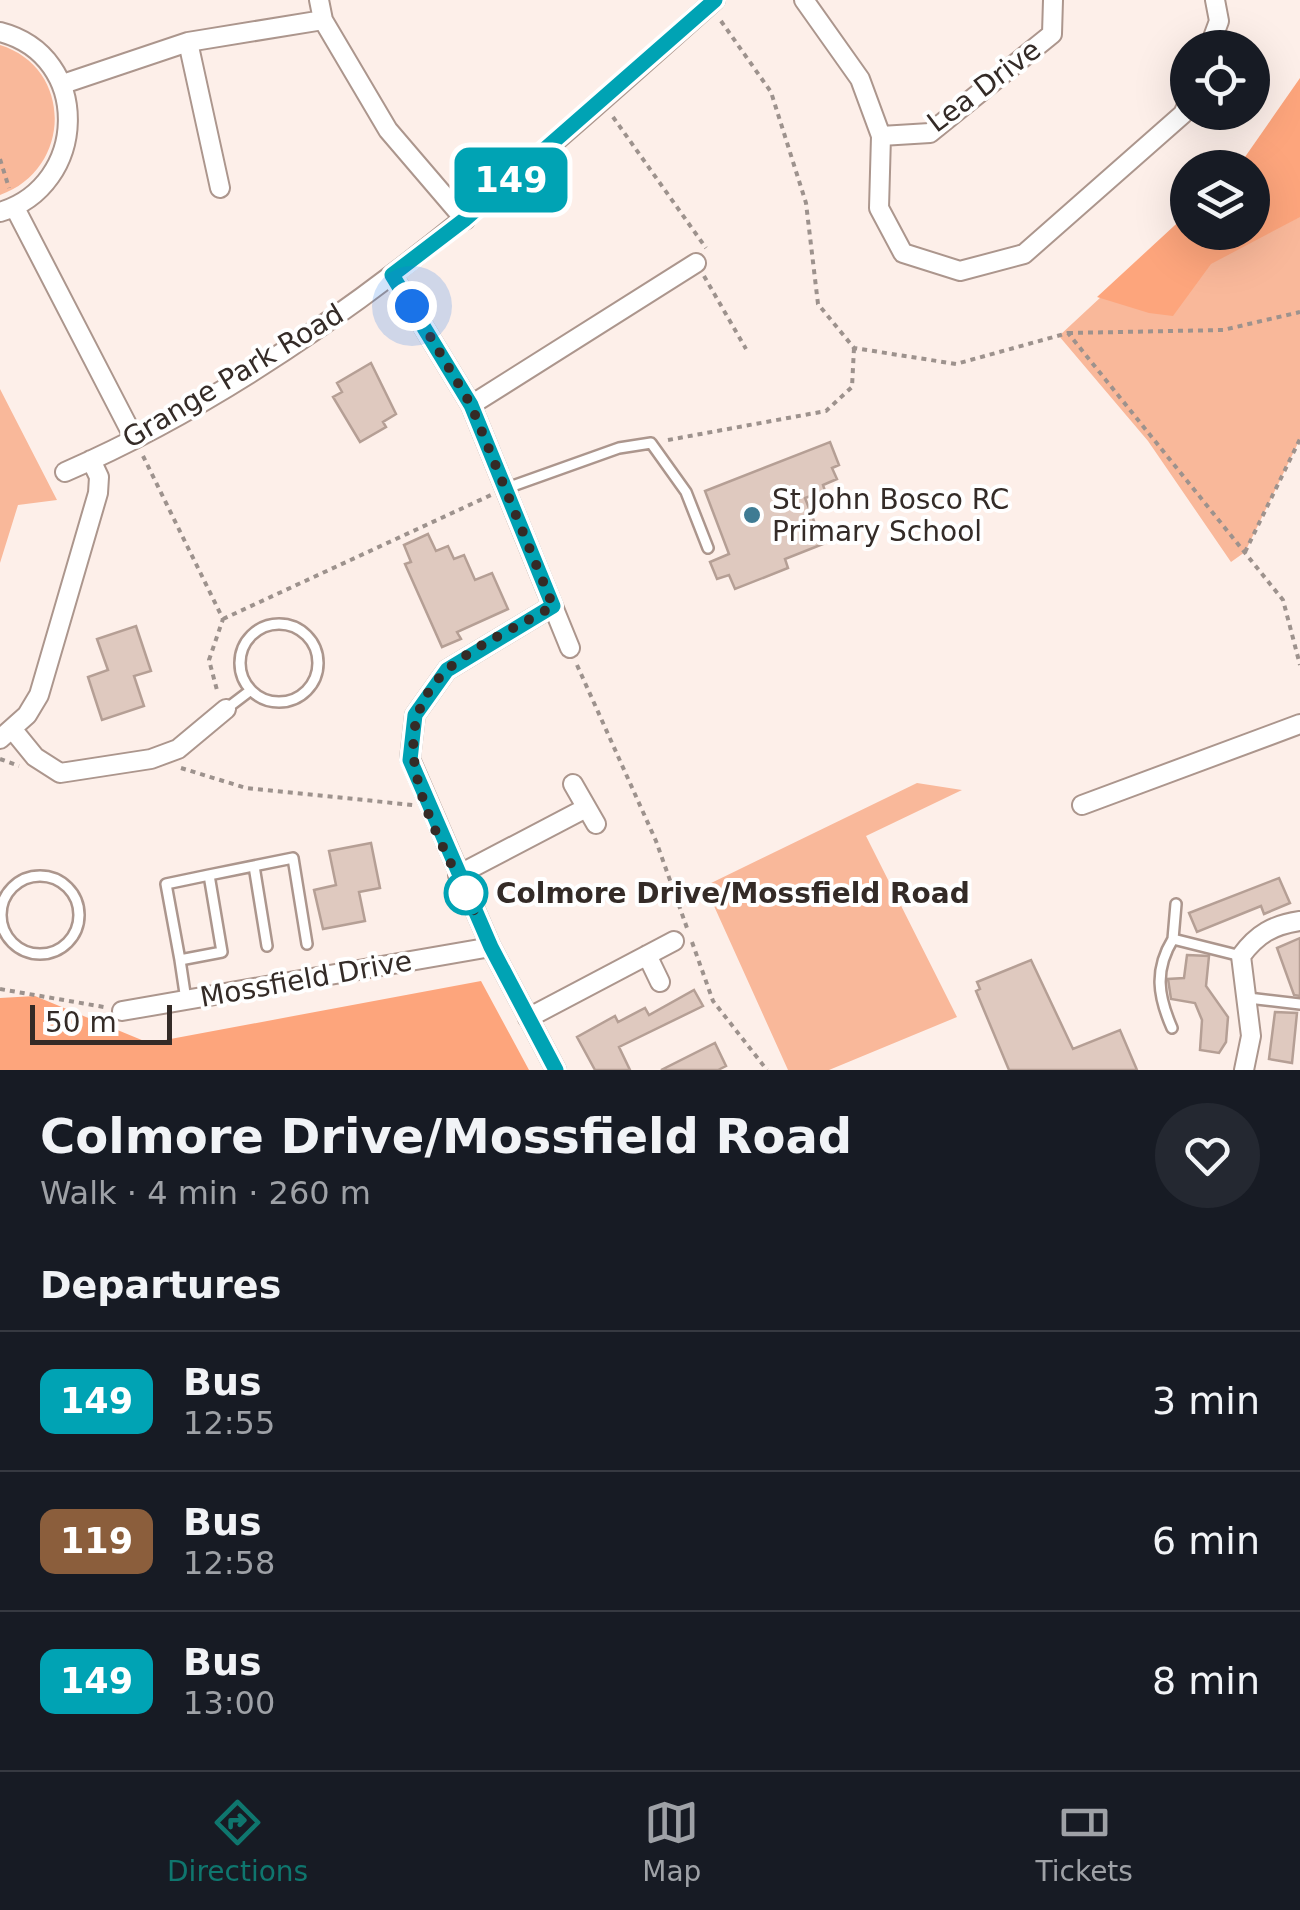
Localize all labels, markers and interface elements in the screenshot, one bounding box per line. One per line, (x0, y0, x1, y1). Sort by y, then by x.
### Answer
map controls (1170, 30, 1270, 250)
button: locate (1170, 30, 1270, 130)
street label: Lea Drive (921, 33, 1047, 139)
line badge: 149 (454, 148, 568, 212)
button: layers (1170, 150, 1270, 250)
text: 149 (474, 160, 548, 200)
your location (387, 281, 437, 331)
street label: Grange Park Road (117, 297, 349, 455)
place label: St John Bosco RC Primary School (772, 483, 1009, 548)
marker: St John Bosco RC Primary School (741, 504, 763, 526)
marker: Colmore Drive/Mossfield Road (445, 872, 487, 914)
place label: Colmore Drive/Mossfield Road (496, 877, 970, 910)
street label: Mossfield Drive (198, 944, 414, 1014)
scale bar (30, 1000, 172, 1044)
text: 50 m (45, 1006, 117, 1039)
button: heart (1155, 1103, 1260, 1208)
text: Colmore Drive/Mossfield Road (40, 1108, 852, 1164)
text: Walk · 4 min · 260 m (40, 1174, 371, 1212)
text: Departures (40, 1263, 281, 1307)
text: Bus (183, 1360, 262, 1404)
text: 3 min (1152, 1379, 1260, 1423)
text: 149 (60, 1381, 133, 1421)
text: 12:55 (183, 1404, 275, 1442)
text: Bus (183, 1500, 262, 1544)
text: 6 min (1152, 1519, 1260, 1563)
text: 119 (60, 1521, 133, 1561)
text: 12:58 (183, 1544, 275, 1582)
text: Bus (183, 1640, 262, 1684)
text: 8 min (1152, 1659, 1260, 1703)
text: 149 (60, 1661, 133, 1701)
text: 13:00 (183, 1684, 275, 1722)
tab: Directions (167, 1795, 308, 1888)
tab: Map (642, 1795, 701, 1888)
tab: Tickets (1036, 1795, 1133, 1888)

